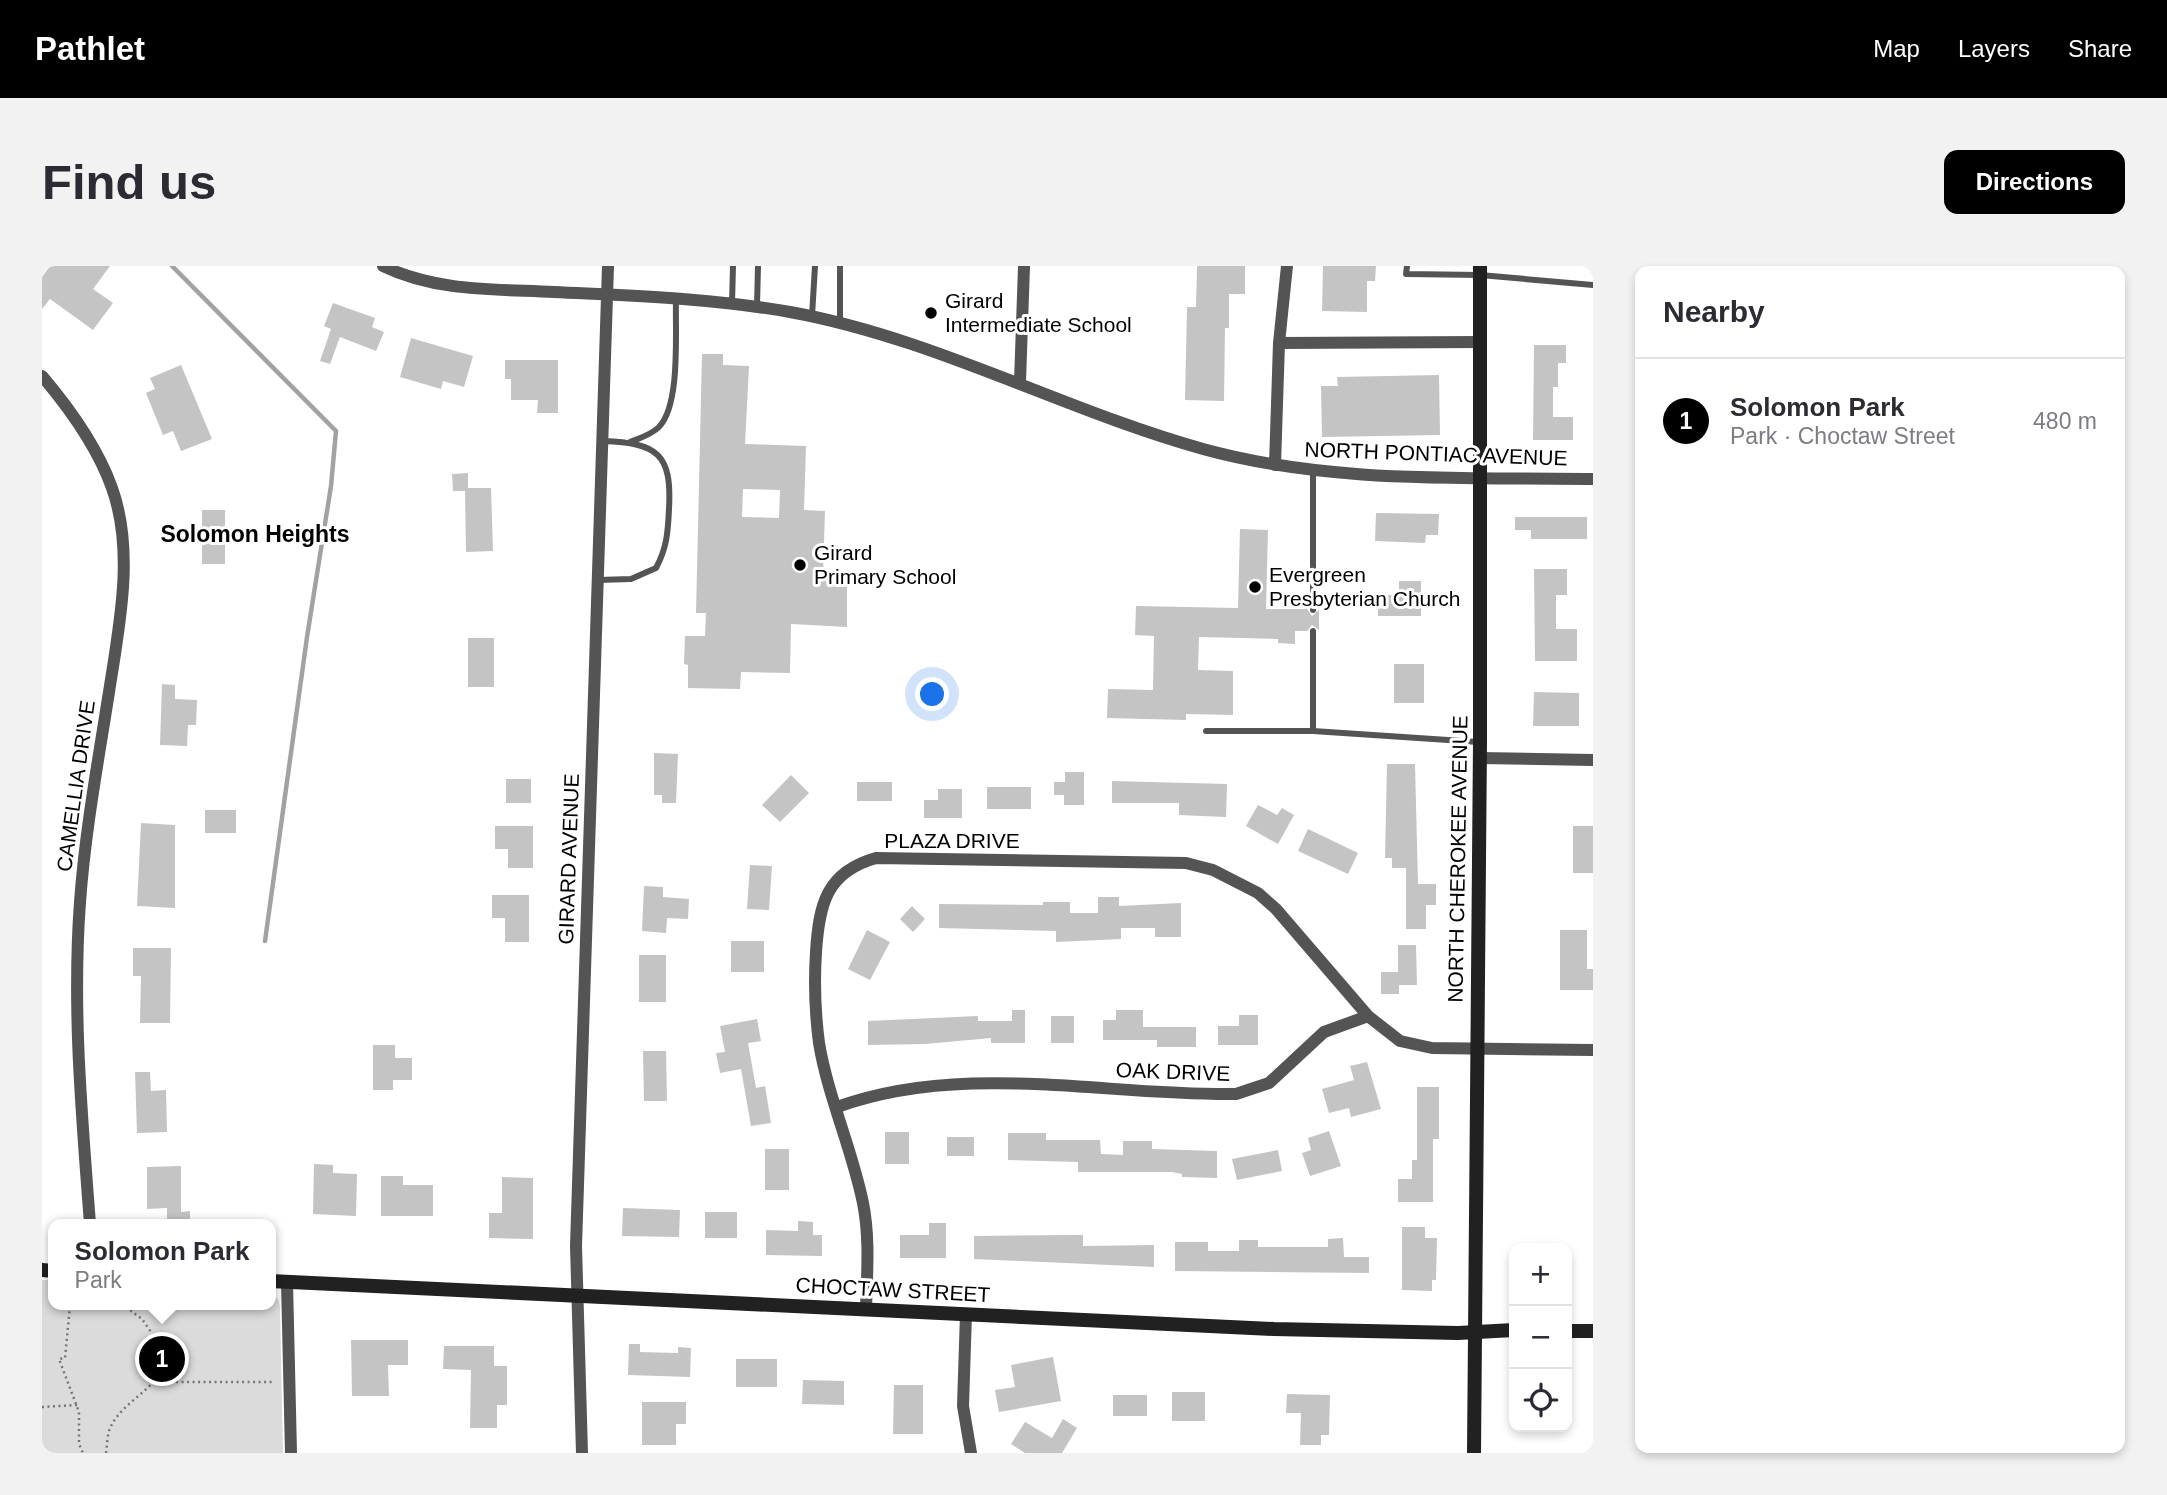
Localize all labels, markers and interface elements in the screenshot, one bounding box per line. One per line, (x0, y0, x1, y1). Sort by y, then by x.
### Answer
text: Pathlet (35, 30, 145, 67)
text: Map (1873, 35, 1920, 62)
text: Layers (1958, 35, 2030, 62)
text: Share (2068, 35, 2132, 62)
button: Directions (1944, 150, 2125, 214)
text: Find us (42, 155, 216, 209)
place label: Girard Intermediate School (945, 289, 1132, 336)
text: Nearby (1663, 295, 1765, 328)
marker: Girard Intermediate School (923, 305, 939, 321)
text: Solomon Park (1730, 392, 1905, 422)
text: 1 (1680, 408, 1692, 434)
text: 480 m (2033, 408, 2097, 434)
text: Park · Choctaw Street (1730, 423, 1955, 449)
street label: NORTH PONTIAC AVENUE (1304, 437, 1568, 470)
district label: Solomon Heights (160, 521, 350, 547)
place label: Girard Primary School (814, 541, 956, 588)
marker: Girard Primary School (792, 557, 808, 573)
place label: Evergreen Presbyterian Church (1269, 563, 1460, 610)
marker: Evergreen Presbyterian Church (1247, 579, 1263, 595)
your location (915, 677, 949, 711)
street label: CAMELLIA DRIVE (52, 699, 99, 873)
street label: NORTH CHEROKEE AVENUE (1443, 715, 1472, 1003)
street label: GIRARD AVENUE (554, 773, 583, 945)
street label: PLAZA DRIVE (884, 829, 1020, 852)
street label: OAK DRIVE (1115, 1058, 1231, 1085)
popup (48, 1219, 276, 1310)
text: Solomon Park (75, 1236, 249, 1266)
map controls (1509, 1243, 1572, 1432)
button: + (1509, 1243, 1572, 1306)
text: Park (75, 1267, 122, 1293)
street label: CHOCTAW STREET (795, 1273, 991, 1306)
button: − (1509, 1306, 1572, 1369)
pin: 1 (139, 1333, 185, 1385)
button: locate (1509, 1369, 1572, 1432)

